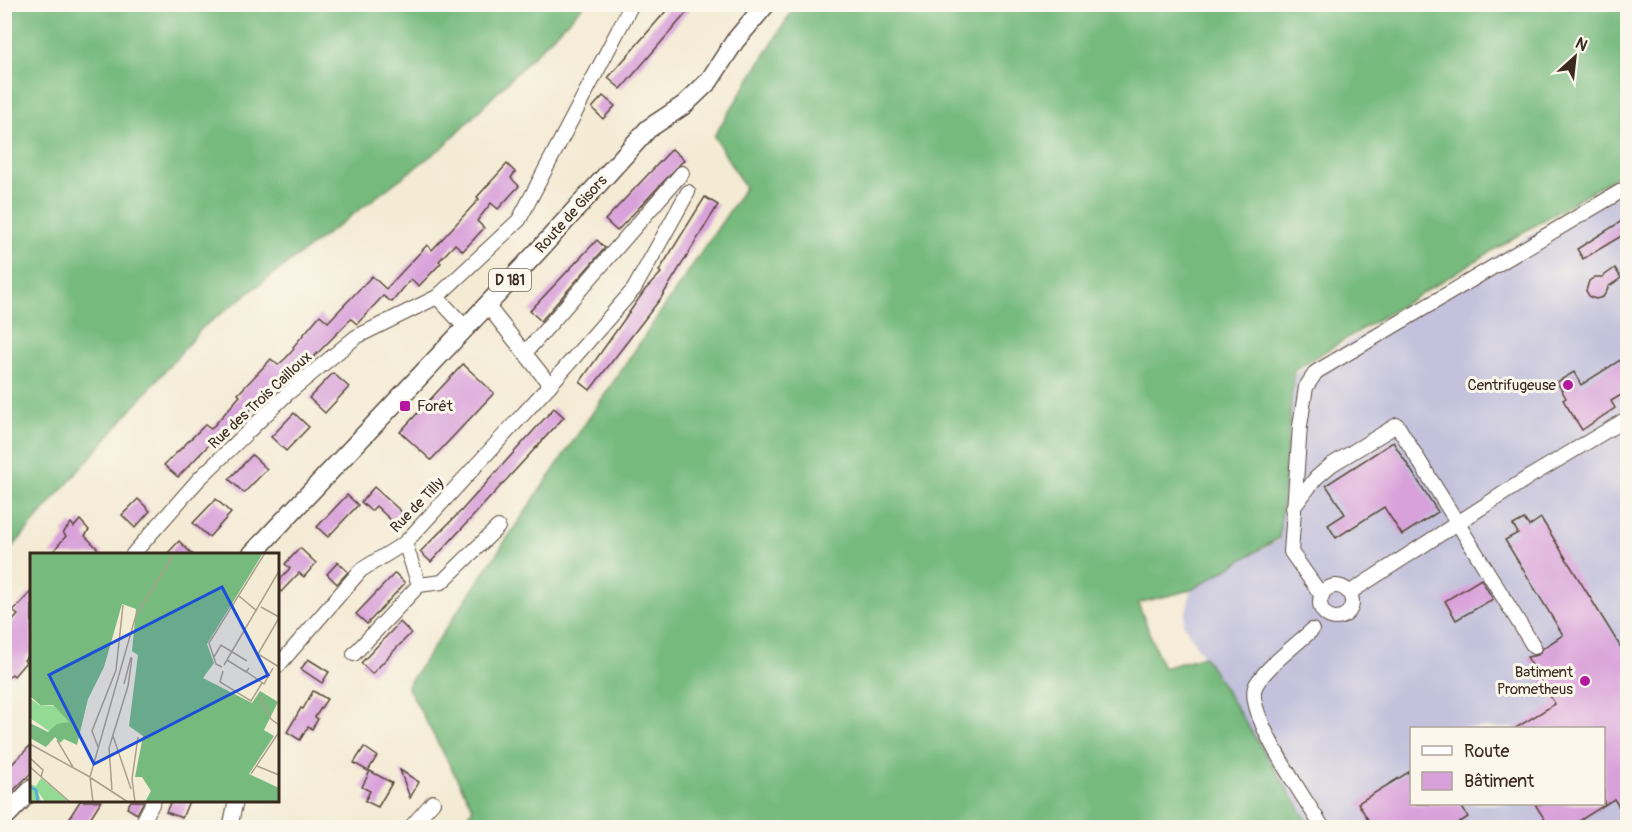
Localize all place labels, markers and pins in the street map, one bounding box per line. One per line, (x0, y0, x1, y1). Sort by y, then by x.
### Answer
place label: Centrifugeuse (1468, 376, 1557, 395)
marker: Centrifugeuse (1561, 378, 1575, 392)
place label: Forêt (417, 397, 454, 416)
marker: Forêt (398, 399, 412, 413)
place label: Batiment Prometheus (1497, 663, 1574, 699)
marker: Batiment Prometheus (1578, 674, 1592, 688)

